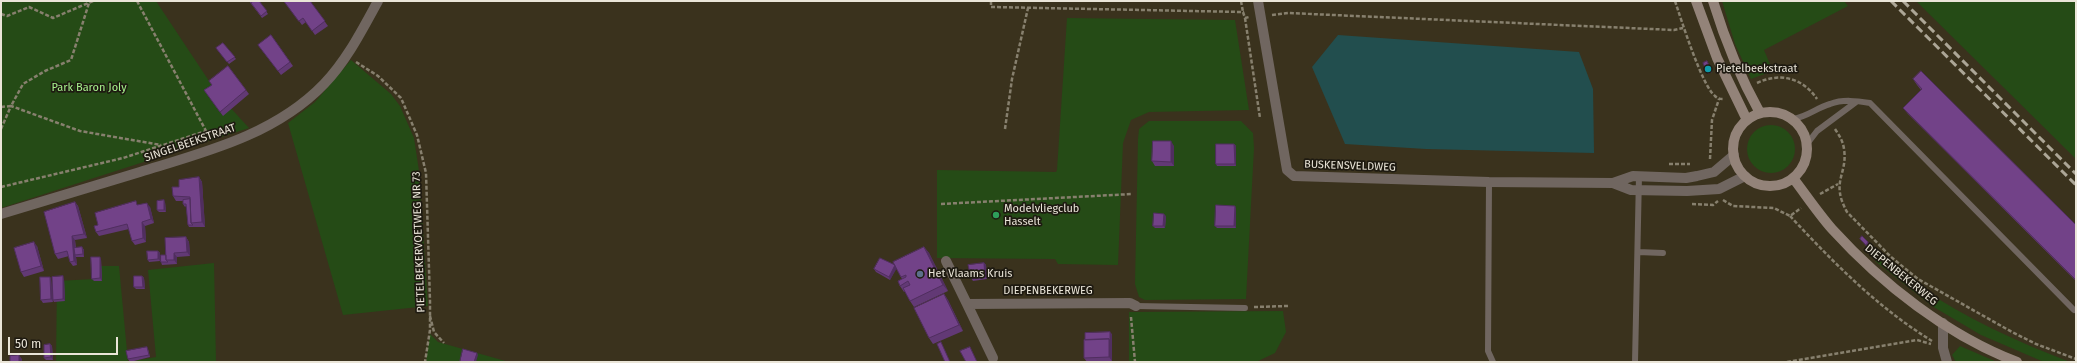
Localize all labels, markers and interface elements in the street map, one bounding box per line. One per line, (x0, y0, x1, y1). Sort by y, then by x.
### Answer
place label: Pietelbeekstraat (1716, 62, 1797, 76)
marker: Pietelbeekstraat (1703, 64, 1713, 74)
park label: Park Baron Joly (51, 81, 127, 95)
street label: SINGELBEEKSTRAAT (143, 121, 237, 165)
street label: BUSKENSVELDWEG (1304, 158, 1396, 174)
street label: PIETELBEKERVOETWEG NR 73 (410, 171, 428, 313)
place label: Modelvliegclub Hasselt (1004, 202, 1079, 228)
marker: Modelvliegclub Hasselt (991, 210, 1001, 220)
street label: DIEPENBEKERWEG (1862, 242, 1940, 308)
place label: Het Vlaams Kruis (928, 267, 1012, 281)
marker: Het Vlaams Kruis (915, 269, 925, 279)
street label: DIEPENBEKERWEG (1003, 284, 1093, 298)
scale bar (10, 329, 120, 355)
text: 50 m (15, 337, 41, 351)

